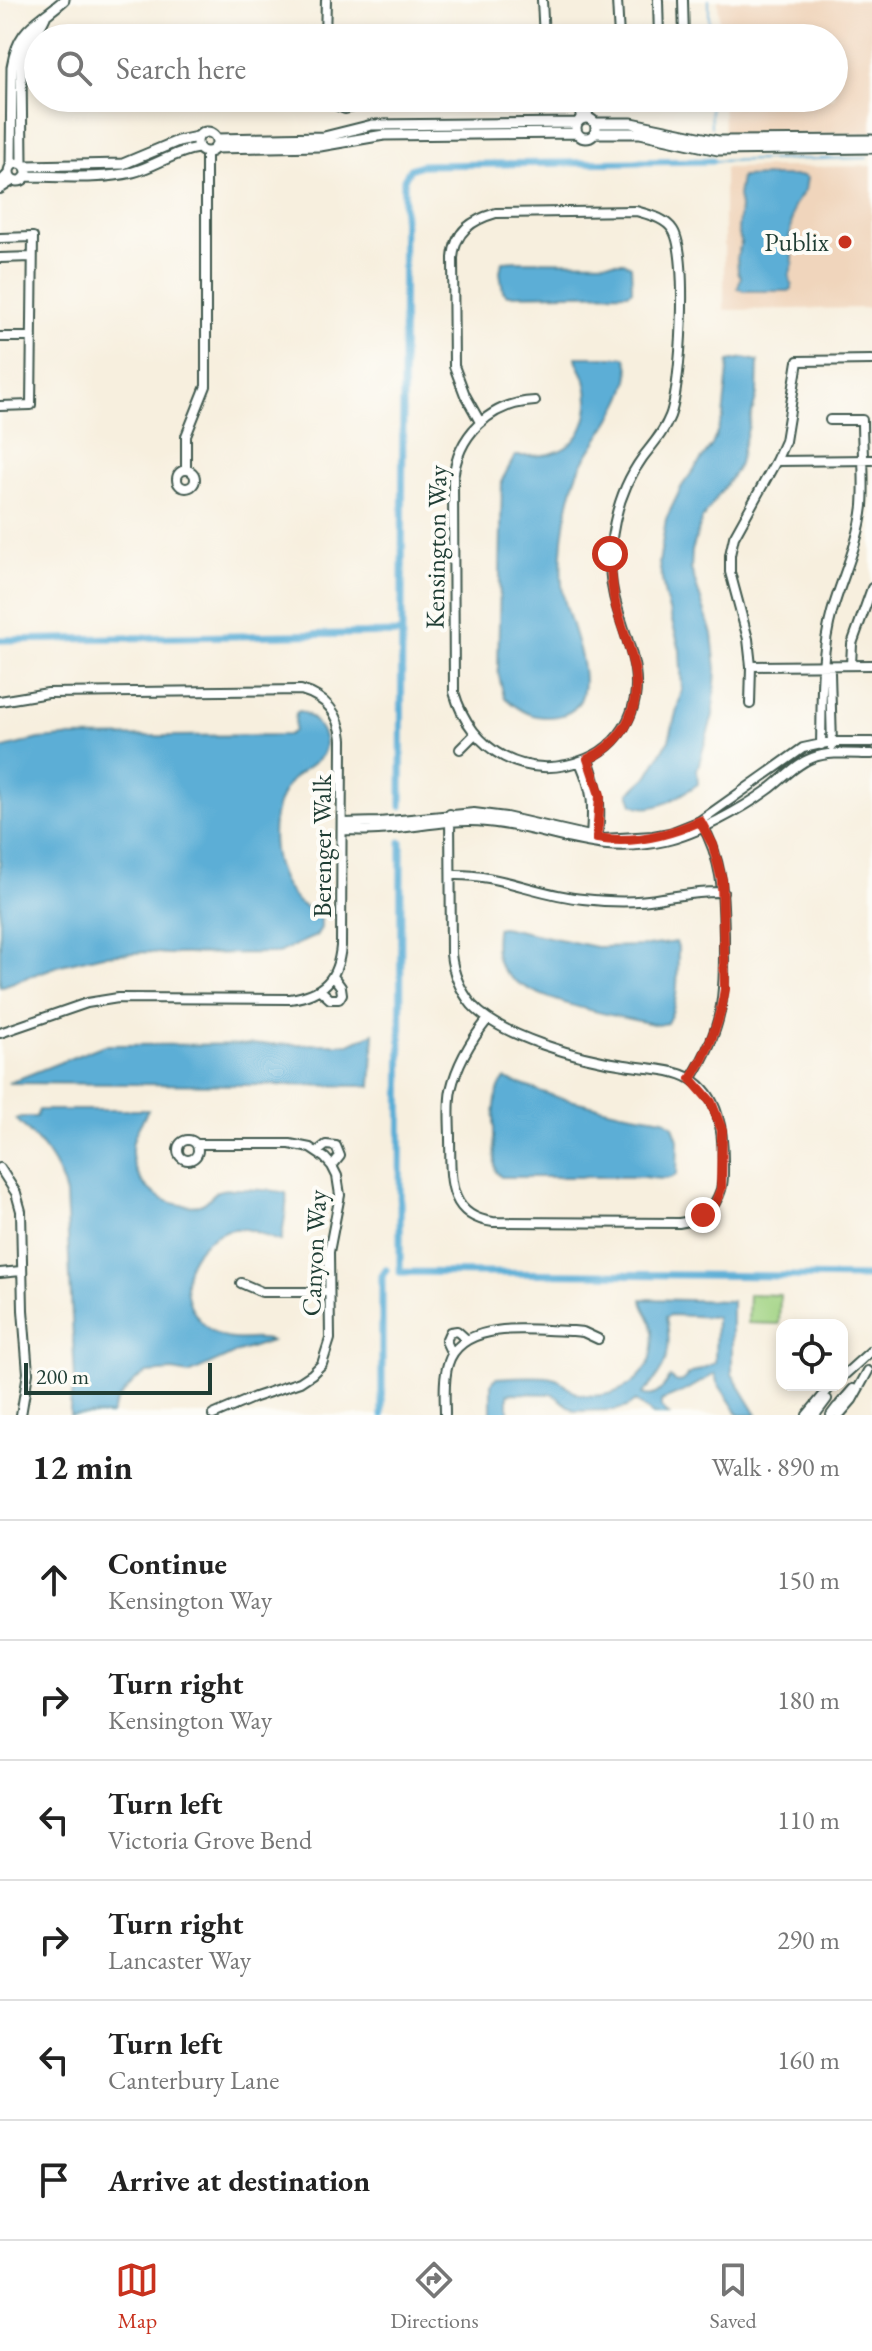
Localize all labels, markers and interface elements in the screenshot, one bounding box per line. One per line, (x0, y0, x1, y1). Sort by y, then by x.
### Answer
search box (24, 24, 848, 112)
icon: search (52, 46, 96, 90)
text: Search here (116, 49, 246, 88)
place label: Publix (764, 225, 830, 259)
marker: Publix (836, 233, 854, 251)
street label: Kensington Way (418, 464, 454, 629)
route start (592, 536, 628, 572)
street label: Berenger Walk (305, 774, 339, 918)
street label: Canyon Way (294, 1188, 334, 1317)
route end (685, 1197, 721, 1233)
map controls (776, 1319, 848, 1391)
button: locate (776, 1319, 848, 1391)
scale bar (24, 1359, 212, 1395)
text: 200 m (36, 1362, 89, 1391)
text: 12 min (32, 1445, 133, 1489)
text: Walk · 890 m (712, 1450, 840, 1484)
text: Continue (108, 1544, 227, 1583)
icon: ahead (32, 1558, 76, 1602)
text: 150 m (777, 1563, 840, 1597)
text: Kensington Way (108, 1583, 272, 1617)
text: Turn right (108, 1664, 244, 1703)
icon: right (32, 1678, 76, 1722)
text: 180 m (777, 1683, 840, 1717)
text: Kensington Way (108, 1703, 272, 1737)
text: Turn left (108, 1784, 222, 1823)
icon: left (32, 1798, 76, 1842)
text: 110 m (777, 1803, 840, 1837)
text: Victoria Grove Bend (108, 1823, 312, 1857)
text: Turn right (108, 1904, 244, 1943)
icon: right (32, 1918, 76, 1962)
text: 290 m (777, 1923, 840, 1957)
text: Lancaster Way (108, 1943, 251, 1977)
text: Turn left (108, 2024, 222, 2063)
icon: left (32, 2038, 76, 2082)
text: 160 m (777, 2043, 840, 2077)
text: Canterbury Lane (108, 2063, 279, 2097)
icon: arrive (32, 2158, 76, 2202)
text: Arrive at destination (108, 2161, 370, 2200)
tab: Map (115, 2258, 159, 2335)
tab: Directions (390, 2258, 479, 2335)
tab: Saved (709, 2258, 757, 2335)

